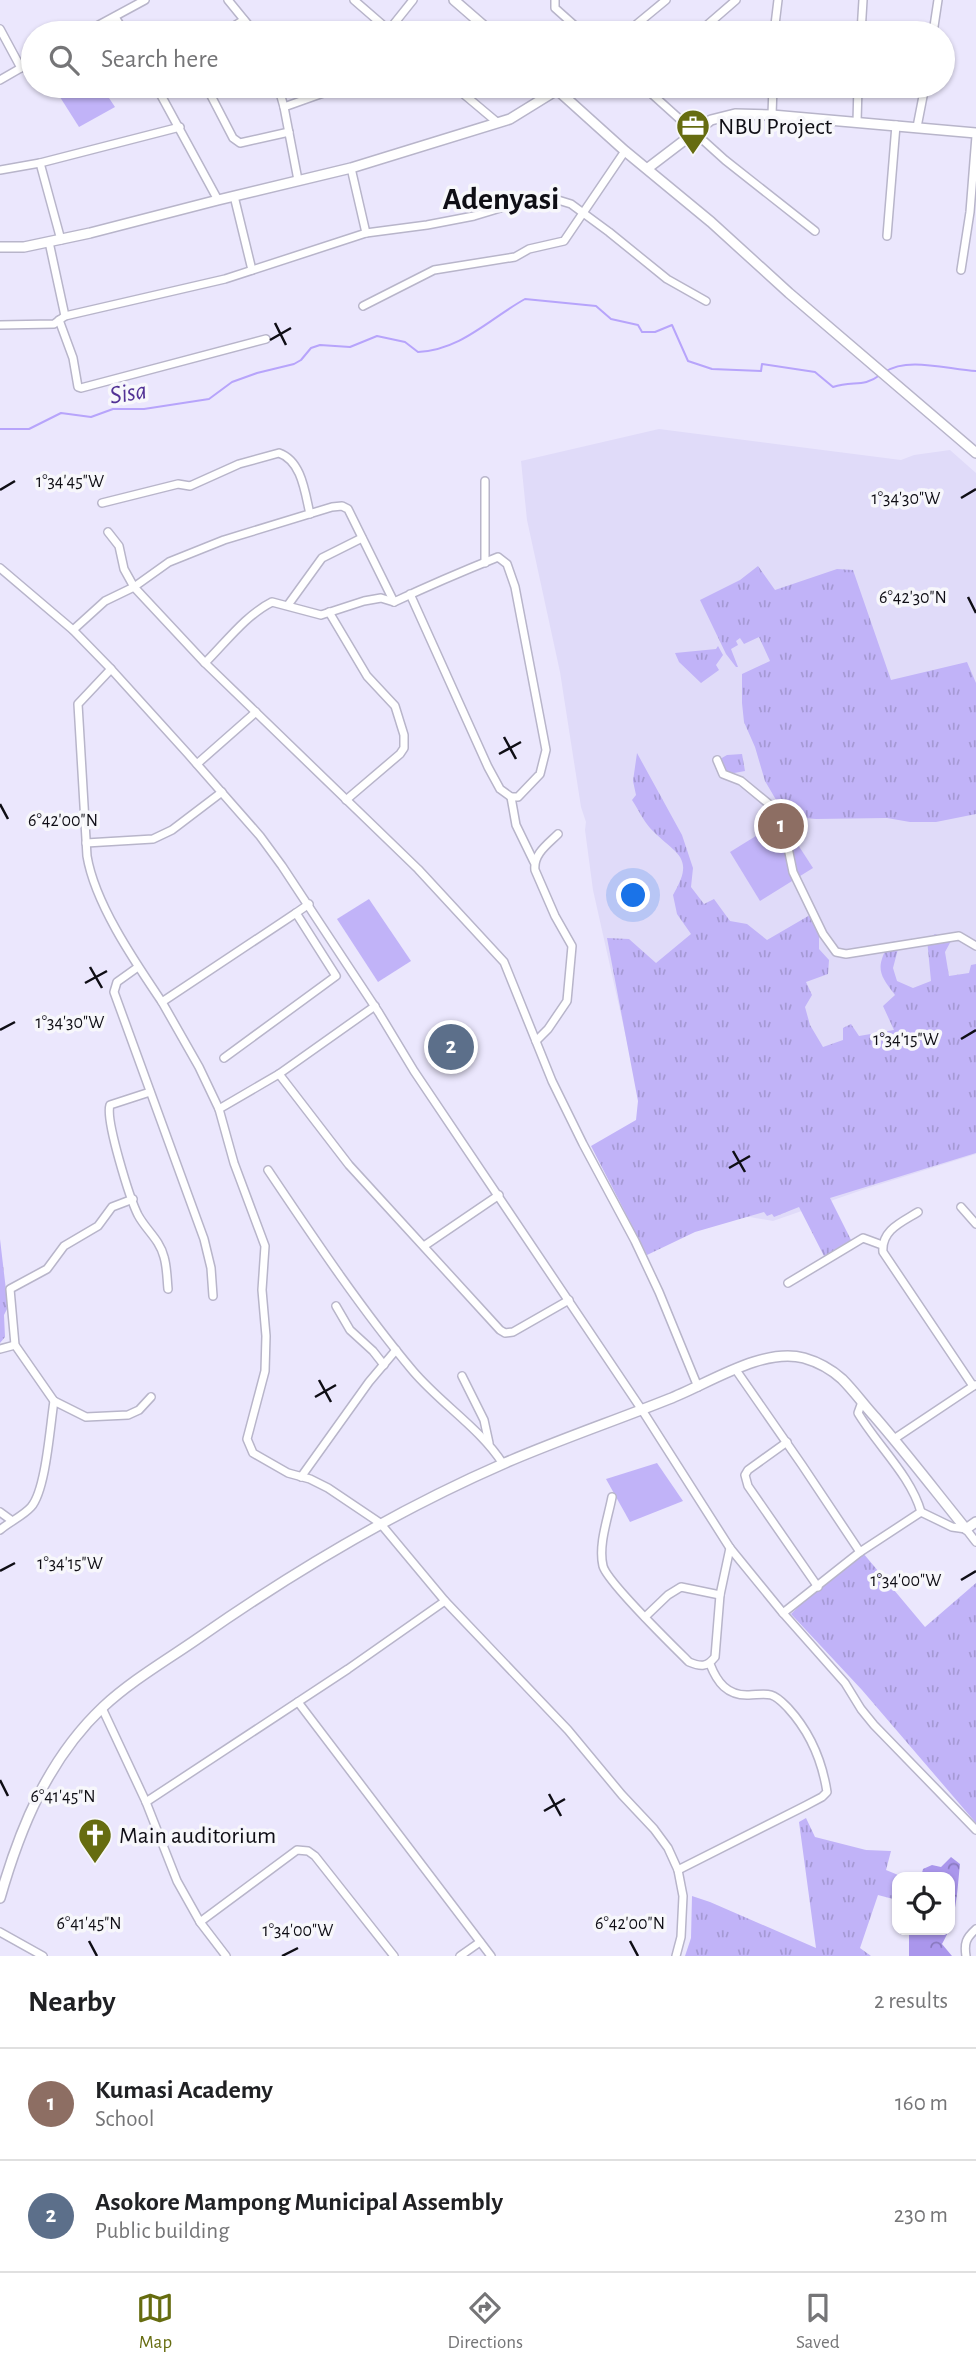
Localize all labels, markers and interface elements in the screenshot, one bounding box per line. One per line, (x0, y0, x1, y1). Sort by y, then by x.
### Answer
search box (21, 21, 955, 98)
icon: search (45, 41, 83, 79)
text: Search here (101, 46, 219, 72)
office icon: NBU Project (674, 107, 712, 156)
place label: NBU Project (718, 115, 833, 139)
district label: Adenyasi (443, 183, 559, 215)
water label: Sisa (108, 377, 148, 409)
text: 1°34'45"W (36, 473, 104, 491)
text: 1°34'30"W (872, 490, 940, 508)
text: 6°42'30"N (879, 589, 947, 607)
pin: 1 (758, 800, 804, 852)
text: 6°42'00"N (28, 812, 98, 830)
your location (616, 878, 650, 912)
text: 1°34'30"W (36, 1014, 104, 1032)
pin: 2 (428, 1021, 474, 1073)
text: 1°34'15"W (873, 1031, 939, 1049)
text: 1°34'15"W (37, 1555, 103, 1573)
text: 1°34'00"W (871, 1572, 941, 1590)
text: 6°41'45"N (30, 1788, 96, 1806)
church icon: Main auditorium (76, 1816, 114, 1865)
place label: Main auditorium (119, 1824, 276, 1848)
map controls (892, 1872, 955, 1935)
button: locate (892, 1872, 955, 1935)
text: 6°41'45"N (56, 1915, 122, 1933)
text: 6°42'00"N (595, 1915, 665, 1933)
text: 1°34'00"W (263, 1922, 333, 1940)
text: Nearby (28, 1987, 116, 2017)
text: 2 results (874, 1990, 948, 2013)
text: Kumasi Academy (95, 2077, 273, 2103)
text: 1 (47, 2092, 55, 2115)
text: 160 m (895, 2092, 948, 2115)
text: School (95, 2108, 154, 2131)
text: Asokore Mampong Municipal Assembly (95, 2189, 503, 2215)
text: 2 (46, 2204, 56, 2227)
text: 230 m (894, 2204, 948, 2227)
text: Public building (95, 2220, 229, 2243)
tab: Map (136, 2289, 174, 2354)
tab: Directions (447, 2289, 523, 2354)
tab: Saved (796, 2289, 840, 2354)

